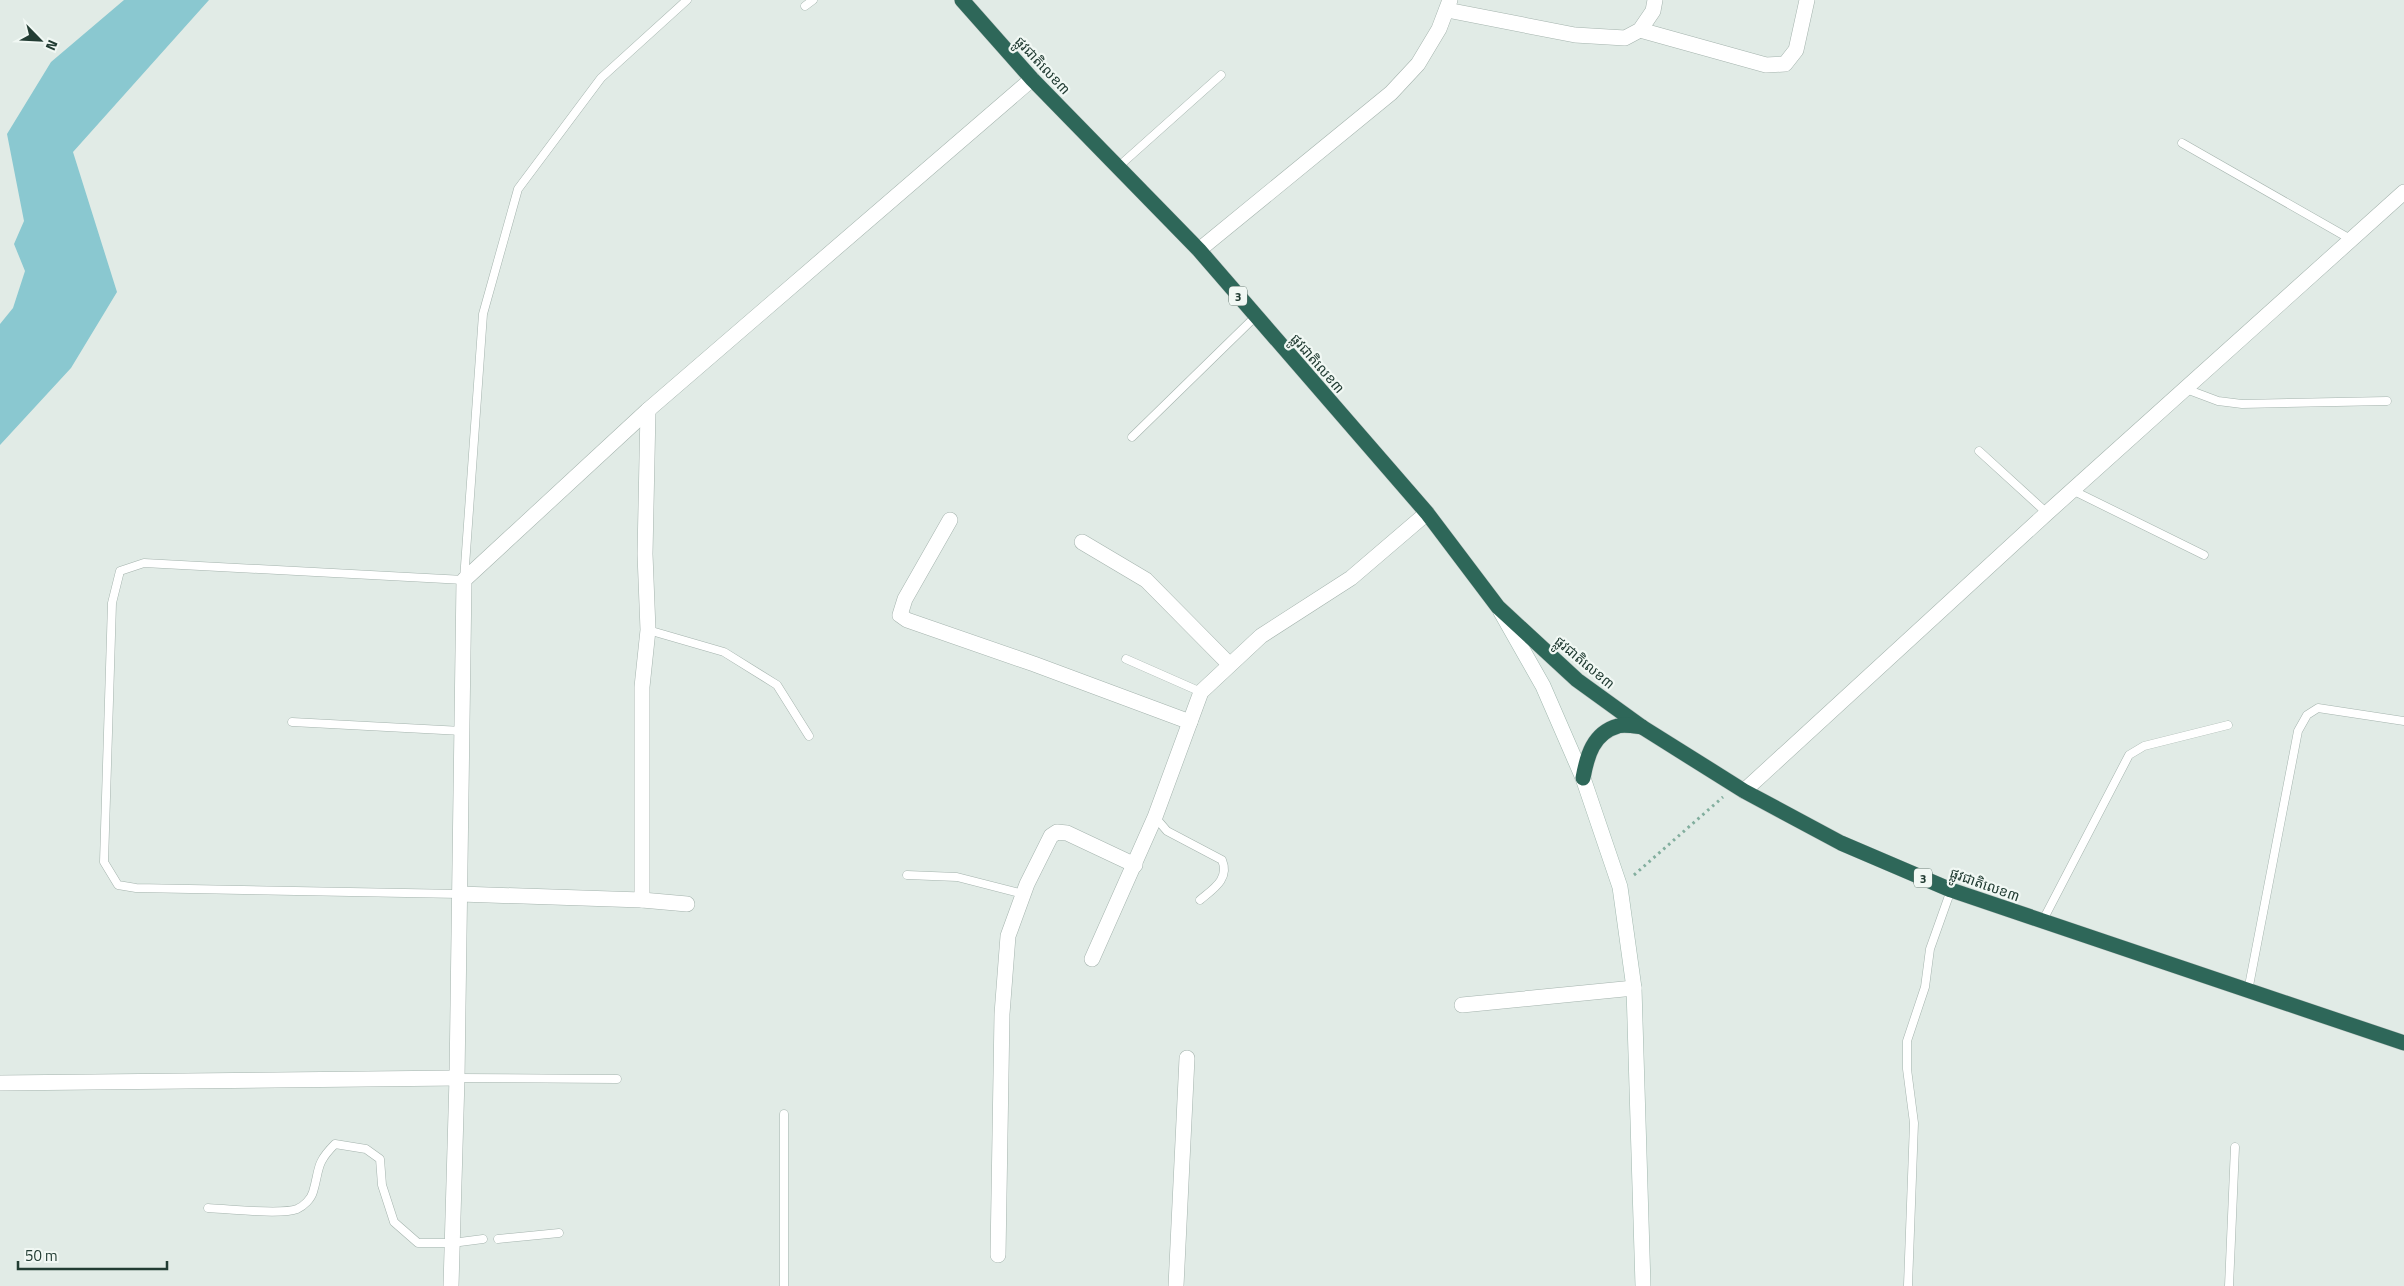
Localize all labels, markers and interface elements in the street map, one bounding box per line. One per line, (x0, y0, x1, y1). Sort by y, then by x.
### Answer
north arrow (15, 15, 65, 65)
street label: ផ្លូវជាតិលេខ៣ (1009, 31, 1076, 100)
text: N (41, 37, 64, 54)
road number: 3 (1229, 286, 1247, 306)
street label: ផ្លូវជាតិលេខ៣ (1284, 328, 1350, 399)
street label: ផ្លូវជាតិលេខ៣ (1549, 630, 1620, 695)
street label: ផ្លូវជាតិលេខ៣ (1946, 862, 2023, 908)
road number: 3 (1914, 868, 1932, 888)
scale bar (18, 1238, 166, 1270)
text: 50 m (25, 1244, 58, 1267)

